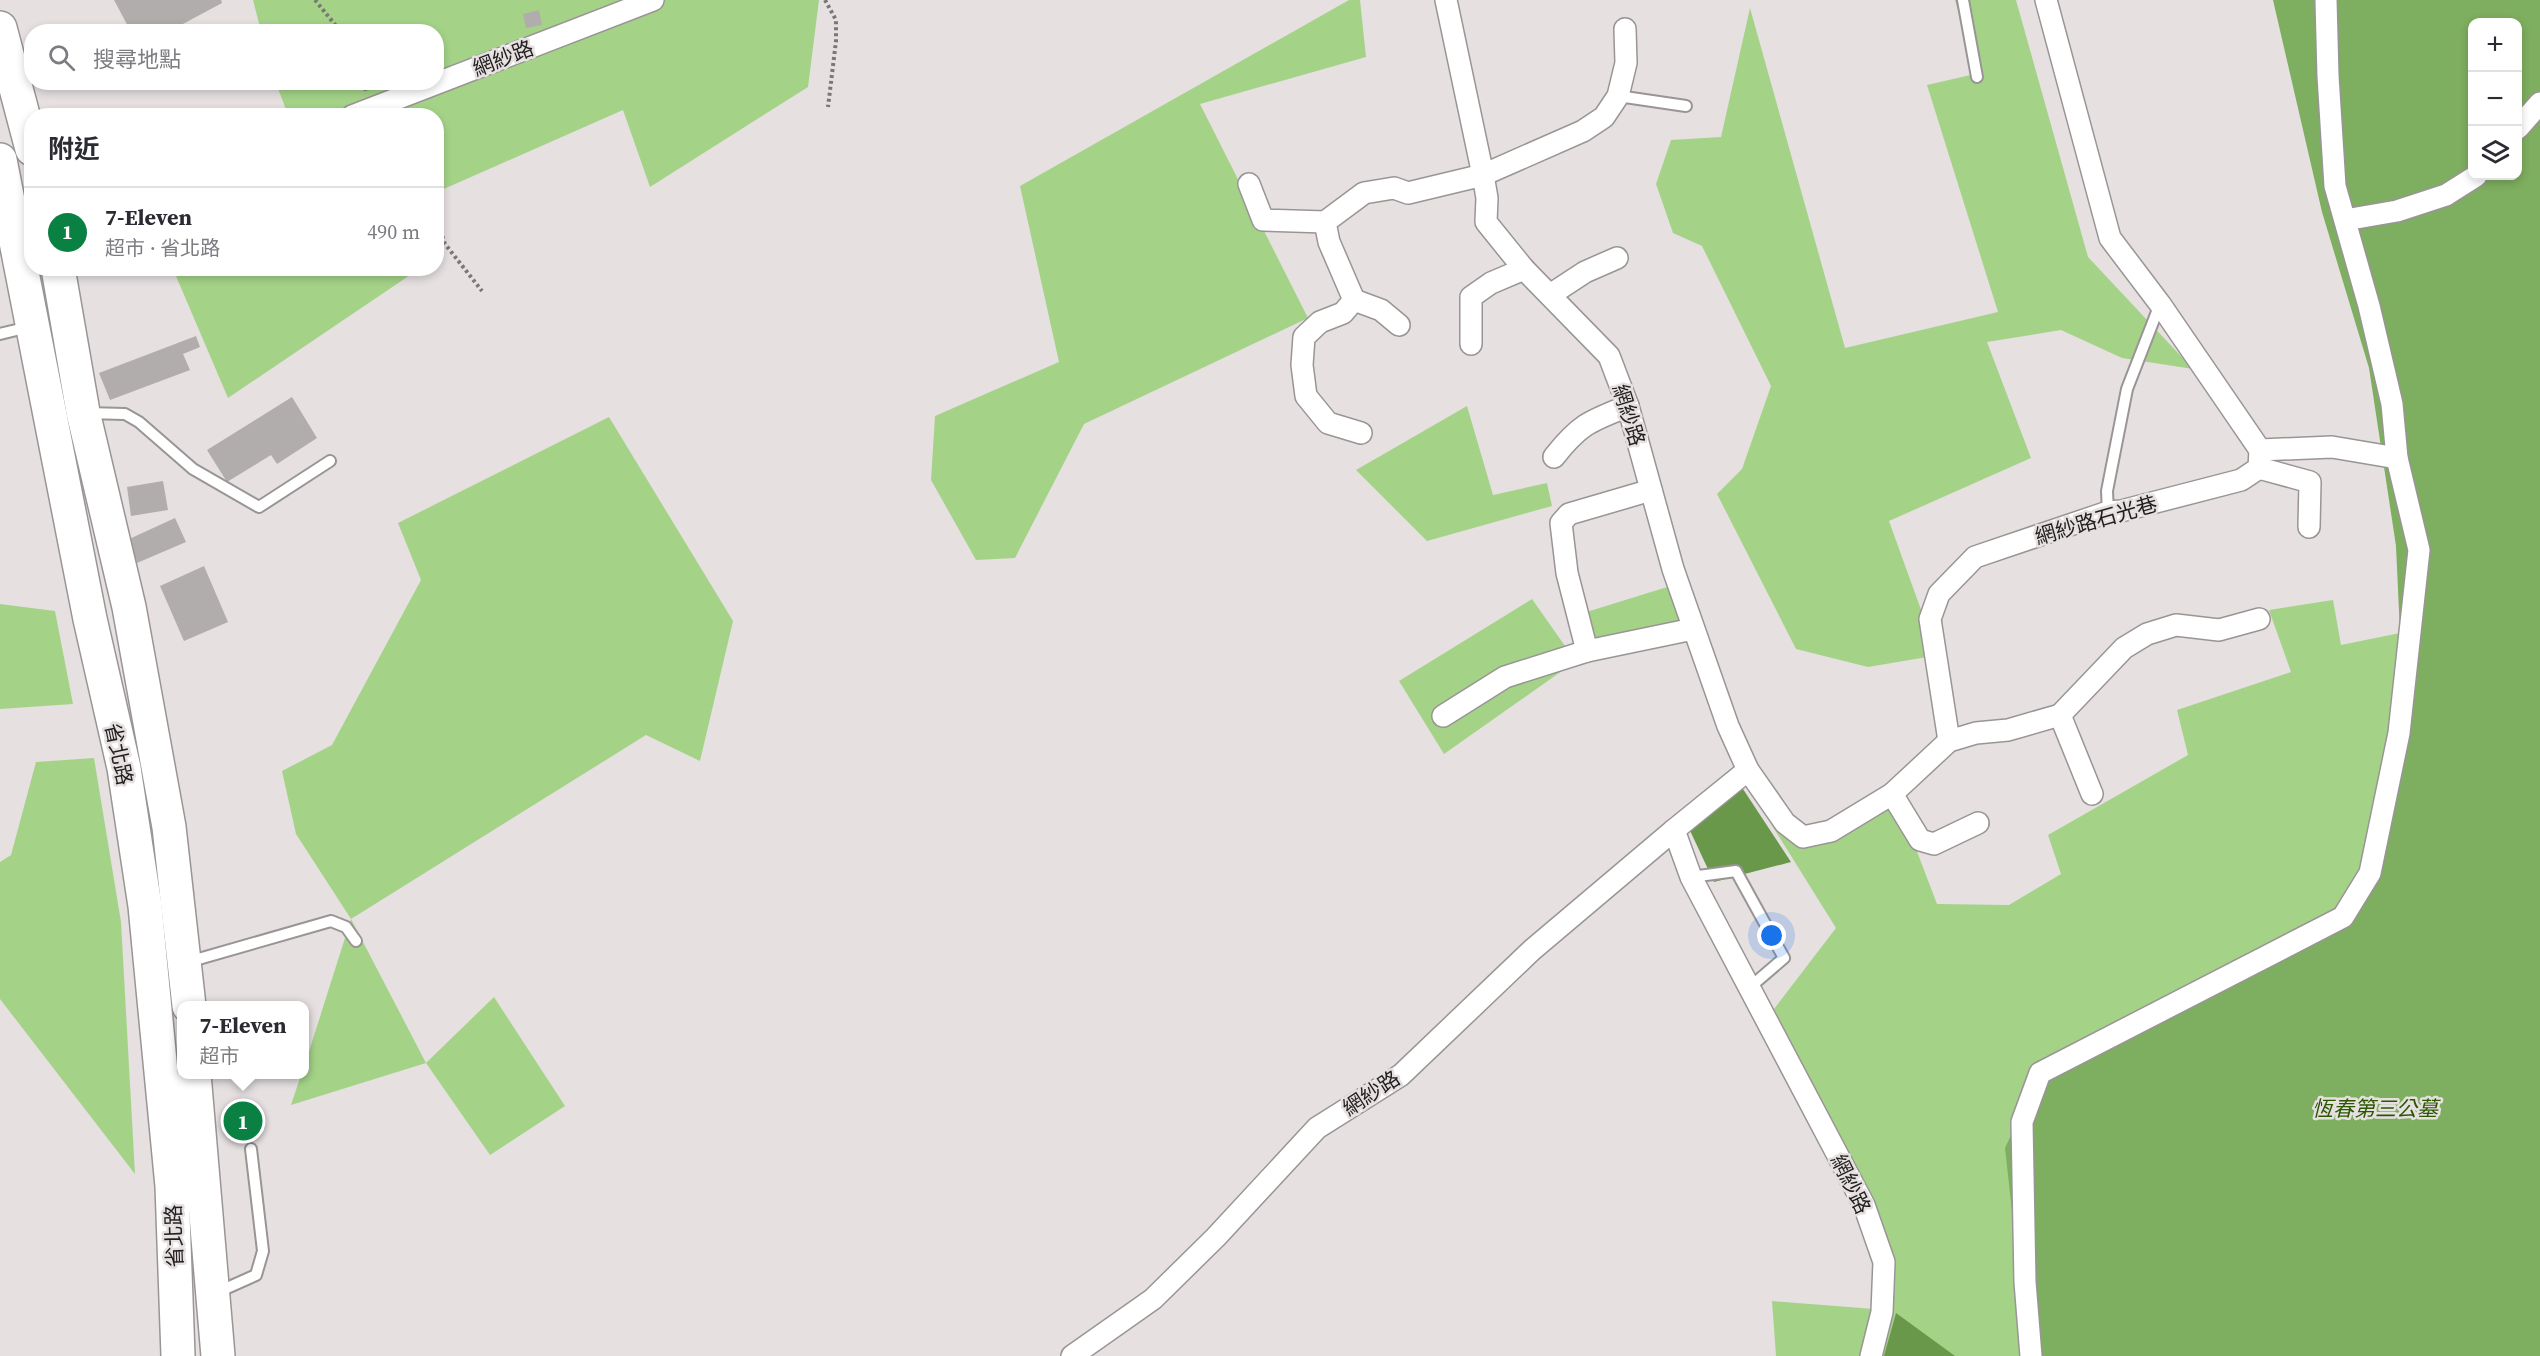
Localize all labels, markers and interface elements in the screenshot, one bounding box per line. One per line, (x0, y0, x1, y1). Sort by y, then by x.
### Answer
map controls (2468, 18, 2522, 180)
button: + (2468, 18, 2522, 72)
search box (24, 24, 444, 90)
street label: 網紗路 (468, 33, 538, 83)
icon: search (45, 41, 78, 74)
text: 搜尋地點 (93, 44, 181, 74)
button: − (2468, 72, 2522, 126)
button: layers (2468, 126, 2522, 180)
text: 附近 (48, 131, 100, 167)
text: 7-Eleven (105, 202, 192, 232)
text: 1 (62, 218, 73, 246)
text: 490 m (367, 218, 420, 246)
text: 超市 · 省北路 (105, 234, 220, 262)
street label: 網紗路 (1606, 381, 1652, 449)
street label: 網紗路石光巷 (2031, 489, 2161, 551)
street label: 省北路 (98, 720, 140, 788)
your location (1757, 921, 1786, 950)
popup (177, 1001, 309, 1079)
text: 7-Eleven (200, 1010, 287, 1040)
text: 超市 (200, 1042, 240, 1070)
street label: 網紗路 (1337, 1064, 1405, 1122)
park label: 恆春第三公墓 (2312, 1094, 2441, 1123)
pin: 1 (224, 1098, 262, 1144)
street label: 網紗路 (1824, 1149, 1878, 1219)
street label: 省北路 (158, 1204, 190, 1268)

